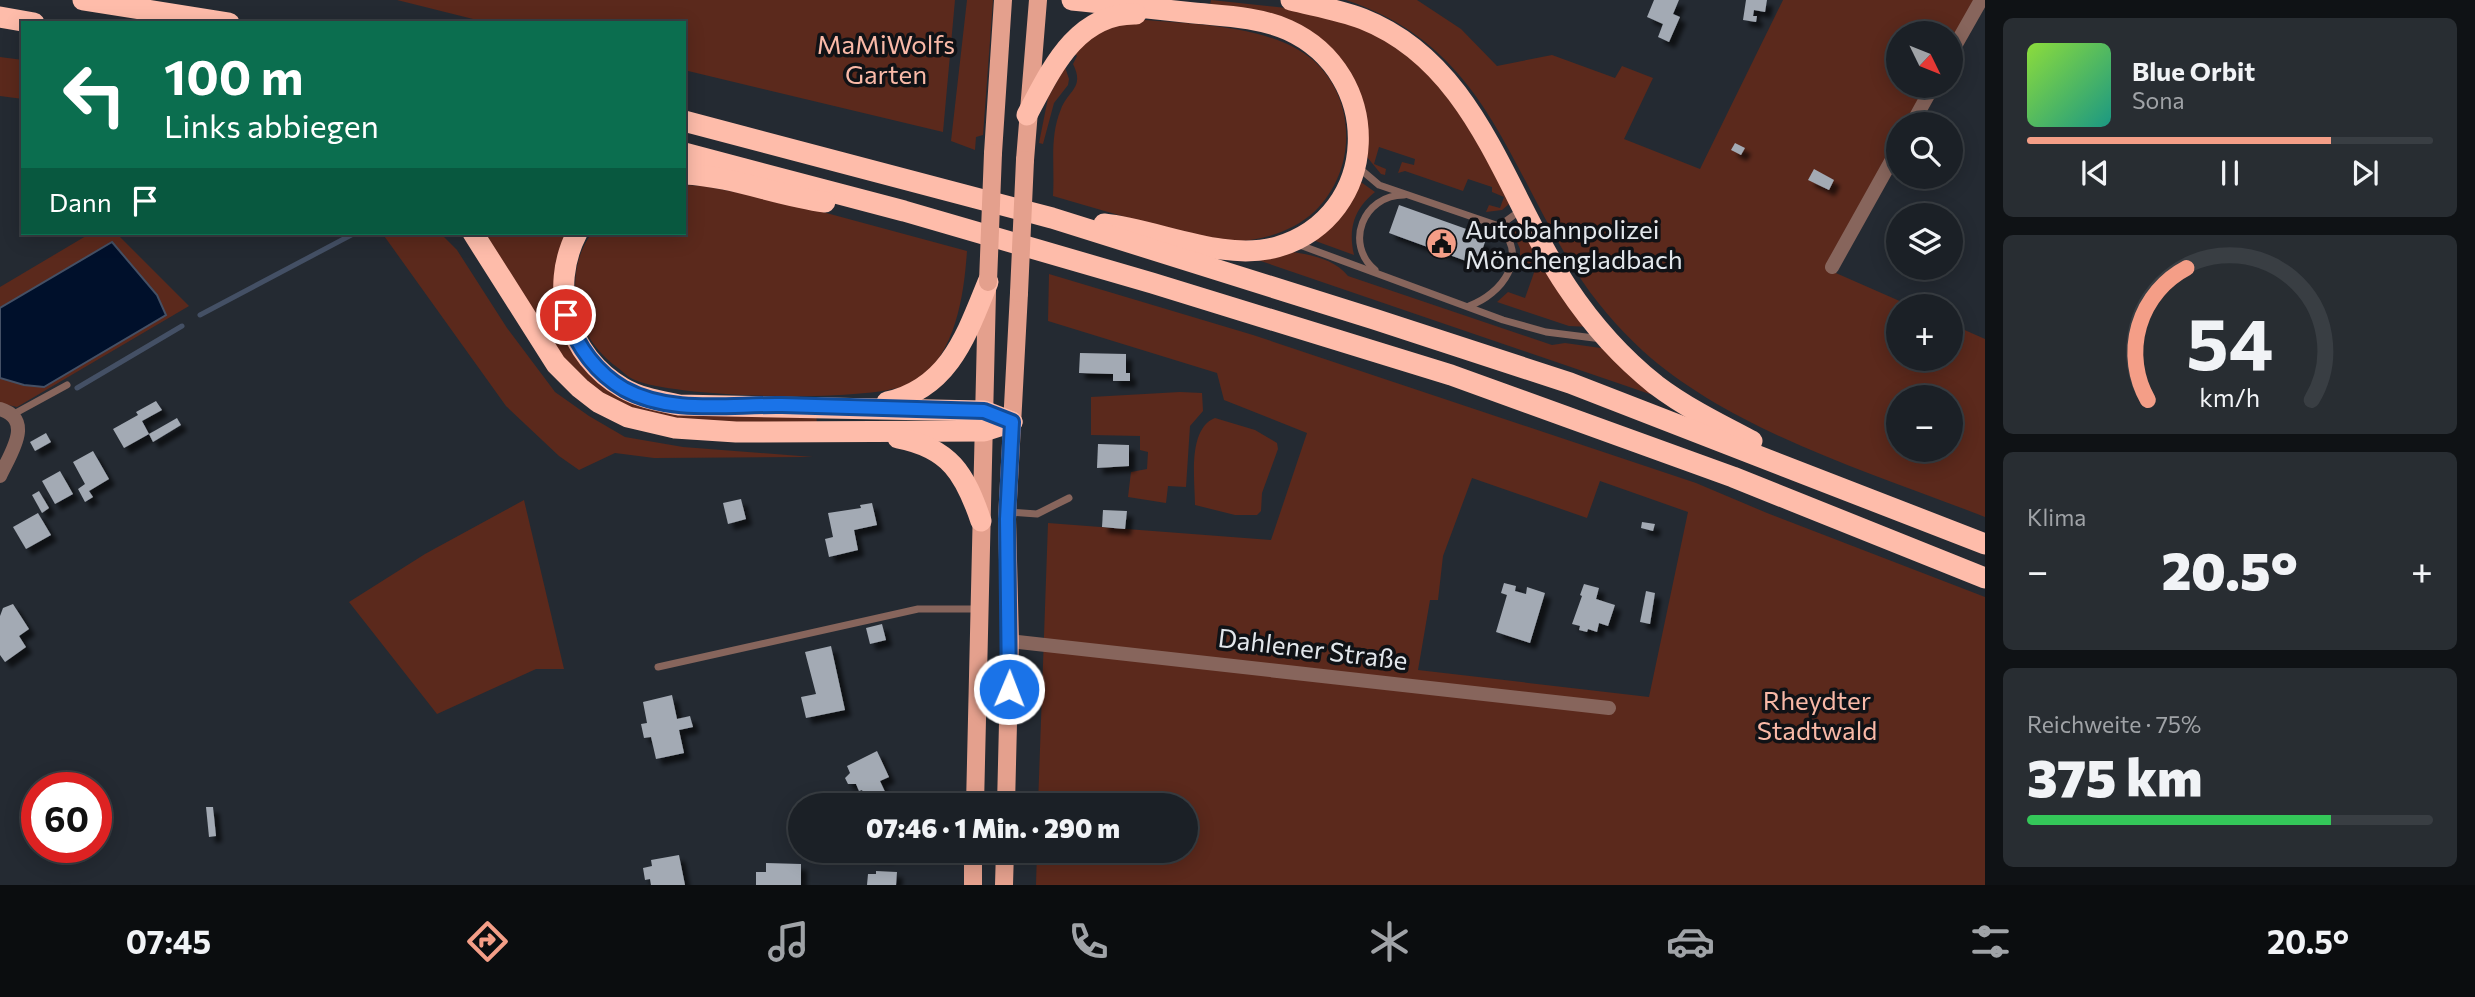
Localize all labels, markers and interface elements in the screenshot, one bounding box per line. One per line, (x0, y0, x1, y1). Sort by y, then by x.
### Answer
north arrow (1886, 21, 1964, 98)
map controls (1886, 21, 1963, 462)
park label: MaMiWolfs Garten (817, 28, 955, 89)
text: 100 m (164, 45, 303, 105)
icon: left (49, 49, 140, 140)
text: Blue Orbit (2132, 55, 2255, 86)
text: Sona (2132, 86, 2184, 114)
text: Links abbiegen (164, 105, 379, 145)
button: search (1886, 112, 1963, 189)
icon: previous (2076, 154, 2114, 192)
icon: pause (2211, 154, 2249, 192)
icon: next (2346, 154, 2384, 192)
icon: arrive (126, 182, 164, 220)
text: Dann (49, 186, 112, 217)
button: layers (1886, 203, 1963, 280)
place label: Autobahnpolizei Mönchengladbach (1465, 213, 1683, 274)
public building icon: Autobahnpolizei Mönchengladbach (1425, 226, 1459, 260)
pin (536, 285, 596, 345)
button: + (1886, 294, 1963, 371)
icon: arrive (547, 296, 585, 334)
text: 54 (2186, 297, 2274, 386)
text: km/h (2200, 382, 2260, 412)
button: − (1886, 385, 1963, 462)
text: Klima (2027, 503, 2086, 531)
text: 20.5° (2161, 537, 2298, 601)
text: − (2027, 546, 2049, 593)
text: + (2411, 546, 2433, 593)
street label: Dahlener Straße (1216, 621, 1410, 675)
position arrow (972, 652, 1046, 726)
park label: Rheydter Stadtwald (1757, 684, 1877, 745)
text: Reichweite · 75% (2027, 710, 2201, 738)
text: 375 km (2027, 744, 2202, 808)
speed limit sign: 60 (21, 772, 112, 863)
text: 07:46 · 1 Min. · 290 m (866, 812, 1120, 843)
icon: directions (463, 917, 512, 966)
icon: music (764, 917, 813, 966)
icon: phone (1064, 917, 1113, 966)
icon: climate (1365, 917, 1414, 966)
icon: car (1666, 917, 1715, 966)
icon: filters (1966, 917, 2015, 966)
text: 07:45 (126, 921, 211, 961)
text: 20.5° (2267, 921, 2349, 961)

